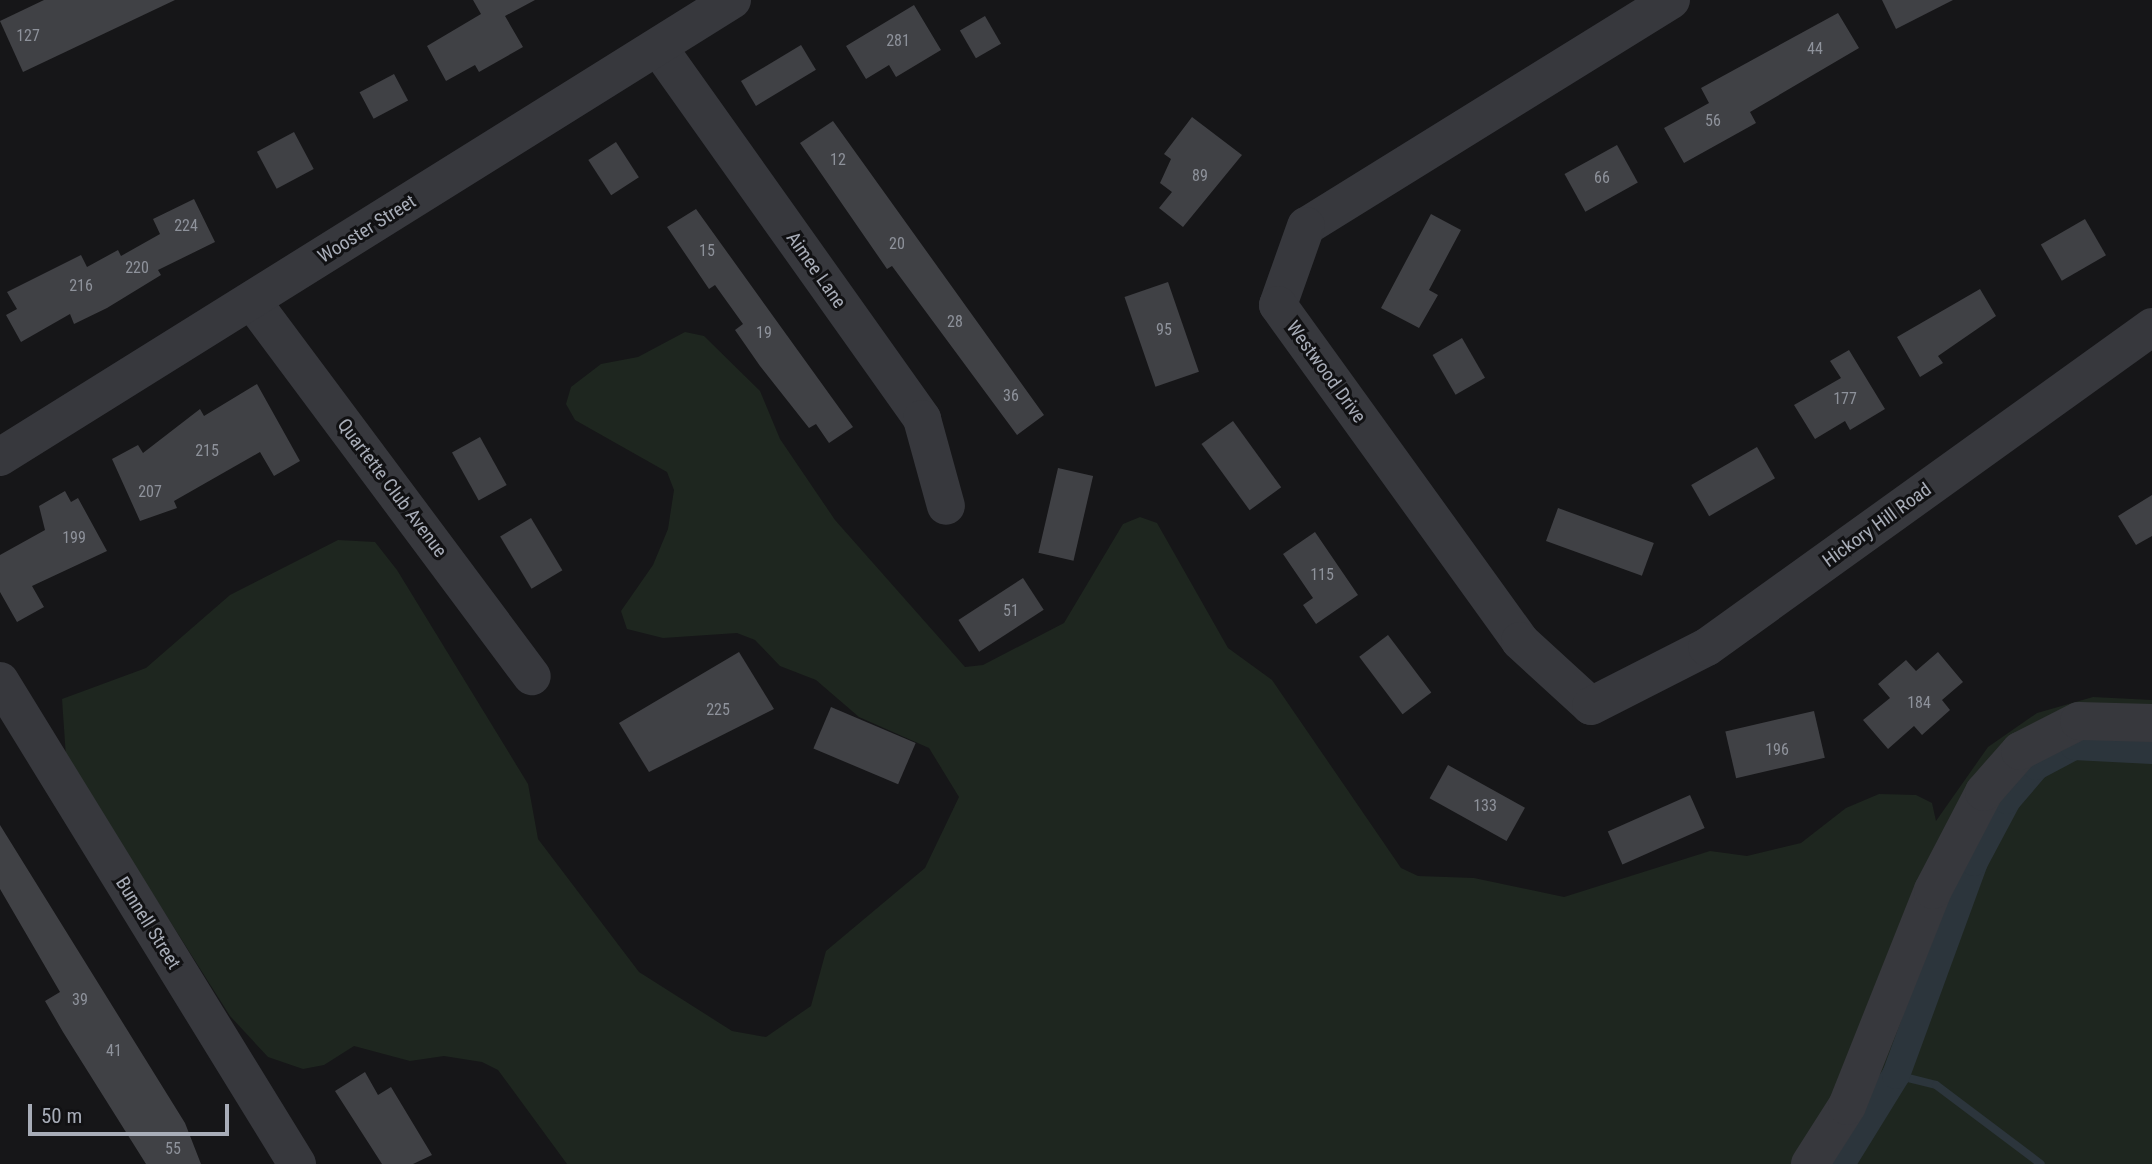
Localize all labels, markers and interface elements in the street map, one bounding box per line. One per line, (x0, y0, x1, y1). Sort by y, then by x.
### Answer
house number: 127 (16, 26, 40, 46)
house number: 281 (886, 31, 910, 51)
house number: 44 (1807, 39, 1823, 59)
house number: 56 (1705, 111, 1721, 131)
house number: 12 (830, 150, 846, 170)
house number: 89 (1192, 166, 1208, 186)
house number: 66 (1594, 168, 1610, 188)
street label: Wooster Street (314, 190, 420, 268)
house number: 224 (174, 216, 198, 236)
street label: Aimee Lane (781, 227, 851, 313)
house number: 20 (889, 234, 905, 254)
house number: 15 (699, 241, 715, 261)
house number: 220 (125, 258, 149, 278)
house number: 216 (69, 276, 93, 296)
house number: 28 (947, 312, 963, 332)
street label: Westwood Drive (1281, 317, 1371, 427)
house number: 95 (1156, 320, 1172, 340)
house number: 19 (756, 323, 772, 343)
house number: 36 (1003, 386, 1019, 406)
house number: 177 (1833, 389, 1857, 409)
street label: Quartette Club Avenue (332, 414, 452, 562)
house number: 215 (195, 441, 219, 461)
street label: Hickory Hill Road (1818, 478, 1936, 572)
house number: 207 (138, 482, 162, 502)
house number: 199 (62, 528, 86, 548)
house number: 115 (1310, 565, 1334, 585)
house number: 51 (1003, 601, 1019, 621)
house number: 184 (1907, 693, 1931, 713)
house number: 225 (706, 700, 730, 720)
house number: 196 (1765, 740, 1789, 760)
house number: 133 (1473, 796, 1497, 816)
street label: Bunnell Street (111, 873, 185, 973)
house number: 39 (72, 990, 88, 1010)
house number: 41 (106, 1041, 122, 1061)
scale bar (32, 1090, 233, 1134)
text: 50 m (41, 1104, 82, 1128)
house number: 55 (165, 1139, 181, 1159)

